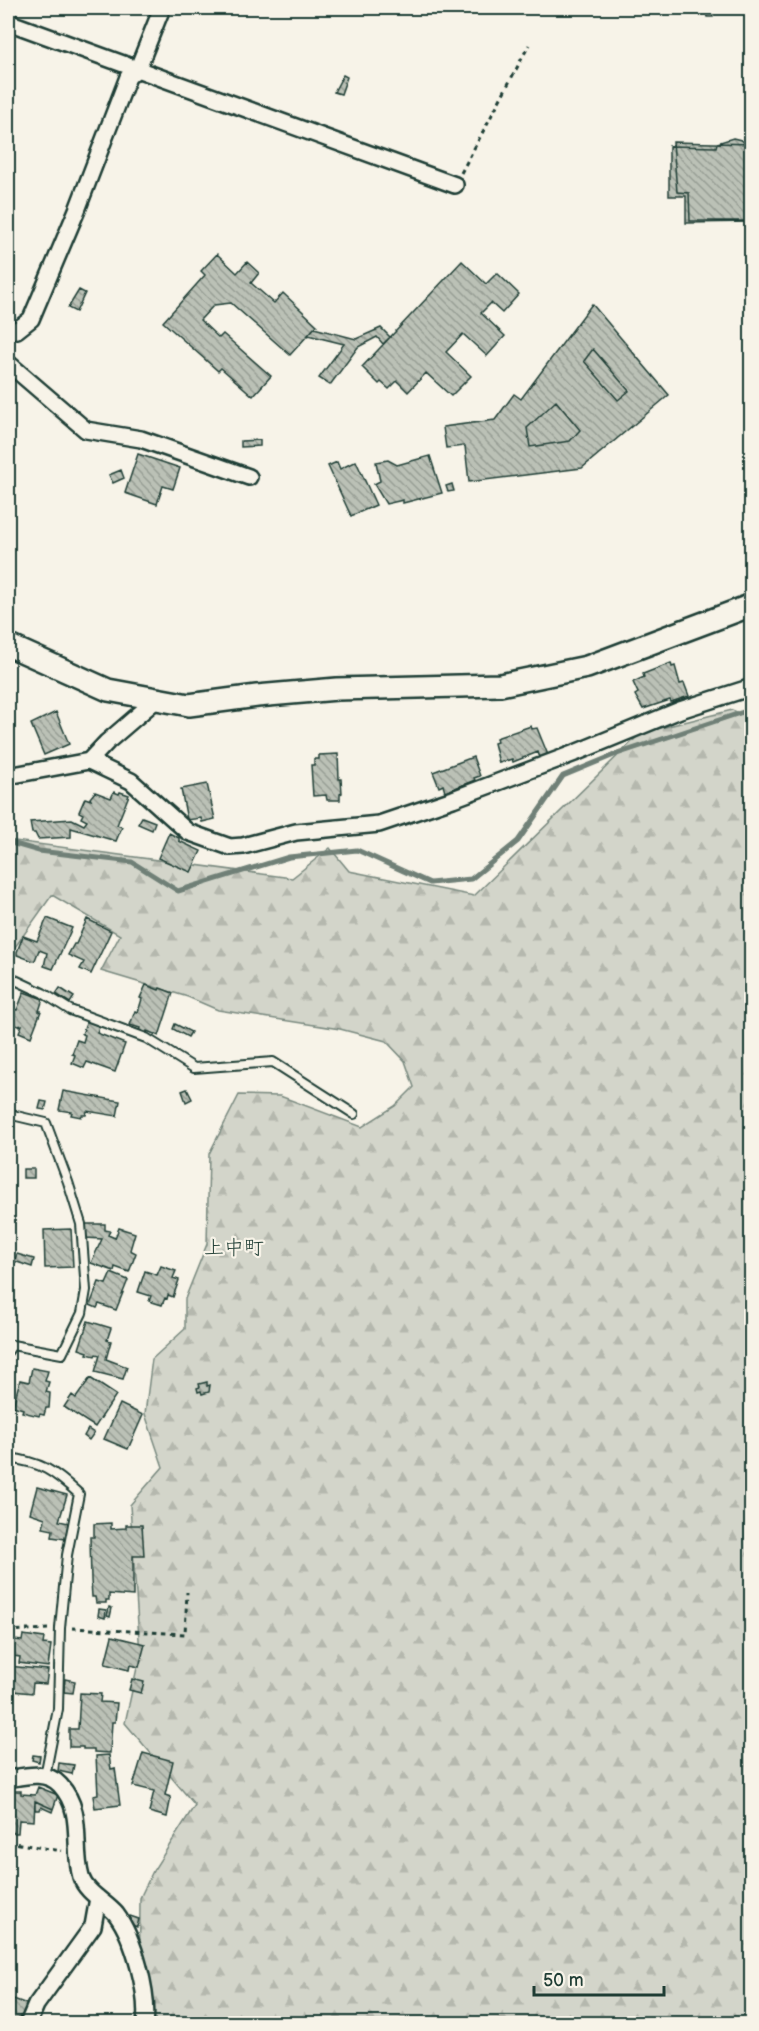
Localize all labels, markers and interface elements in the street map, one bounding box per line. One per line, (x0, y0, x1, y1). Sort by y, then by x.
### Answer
district label: 上中町 (204, 1236, 264, 1260)
scale bar (534, 1959, 664, 1997)
text: 50 m (543, 1970, 584, 1991)

